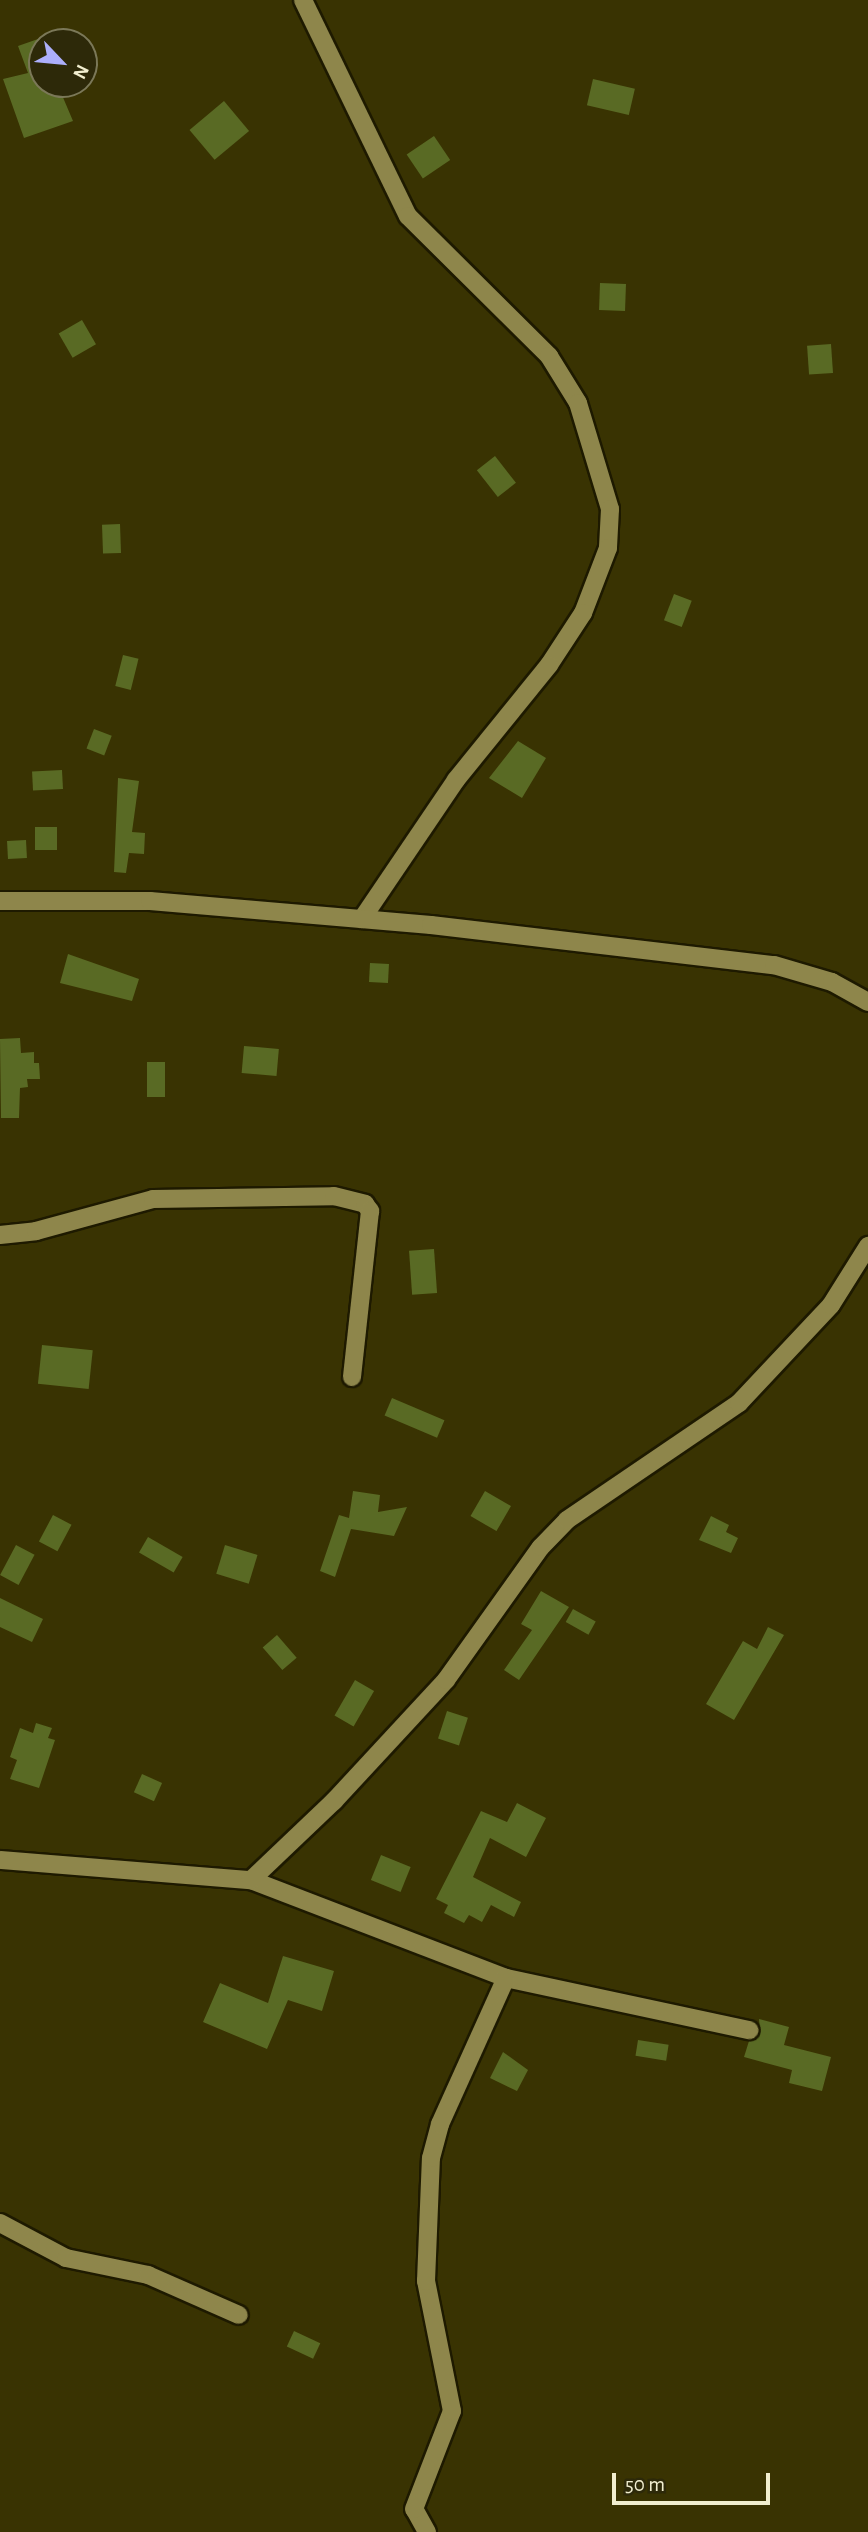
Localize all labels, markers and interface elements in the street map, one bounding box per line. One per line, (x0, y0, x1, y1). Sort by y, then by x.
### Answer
north arrow (28, 28, 98, 98)
text: N (69, 61, 92, 82)
scale bar (616, 2458, 774, 2502)
text: 50 m (625, 2474, 665, 2495)

